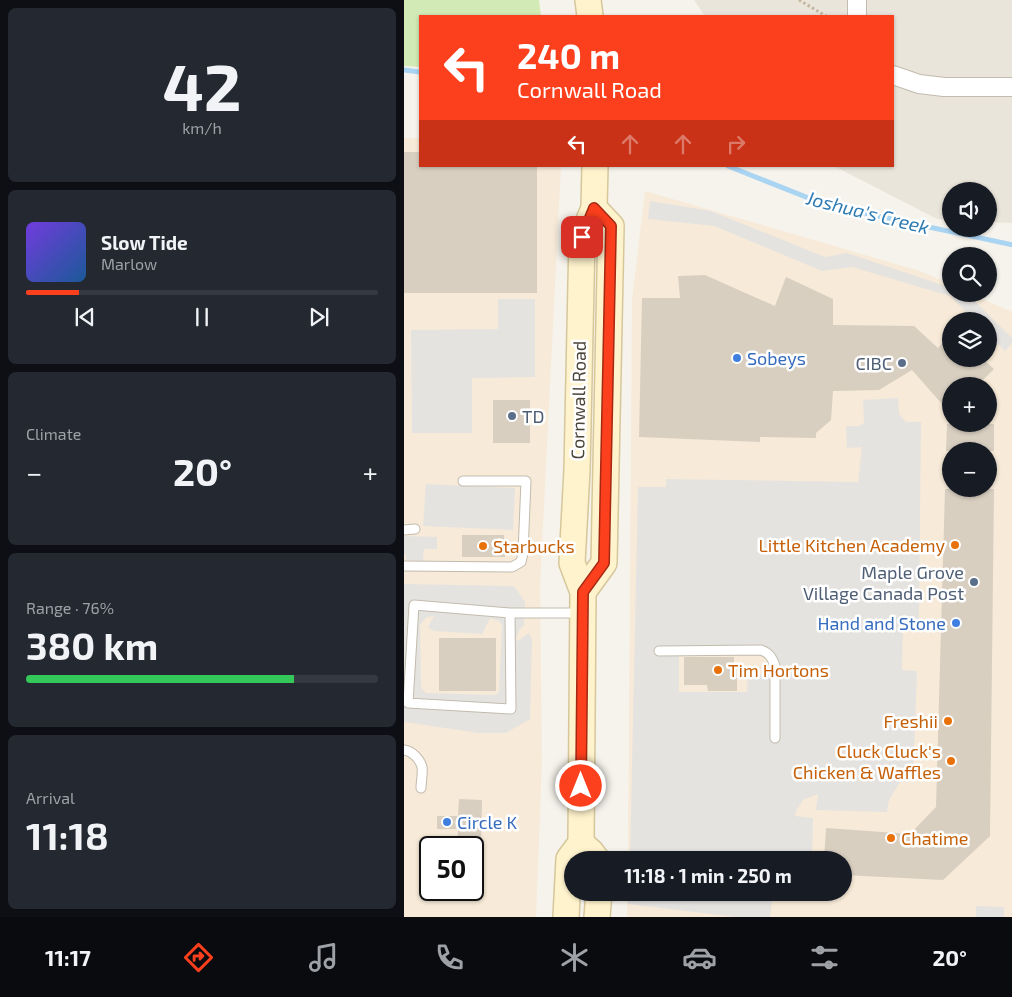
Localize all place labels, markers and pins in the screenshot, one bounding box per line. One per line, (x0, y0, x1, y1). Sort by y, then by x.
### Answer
pin (561, 216, 603, 258)
place label: Sobeys (747, 347, 806, 369)
marker: Sobeys (731, 352, 743, 364)
place label: CIBC (856, 352, 892, 374)
marker: CIBC (896, 357, 908, 369)
place label: TD (522, 405, 544, 427)
marker: TD (506, 410, 518, 422)
place label: Little Kitchen Academy (758, 534, 945, 556)
place label: Starbucks (493, 535, 575, 557)
marker: Little Kitchen Academy (949, 539, 961, 551)
marker: Starbucks (477, 540, 489, 552)
place label: Maple Grove Village Canada Post (803, 561, 964, 604)
marker: Maple Grove Village Canada Post (968, 576, 980, 588)
place label: Hand and Stone (817, 612, 946, 634)
marker: Hand and Stone (950, 617, 962, 629)
place label: Tim Hortons (728, 659, 829, 681)
marker: Tim Hortons (712, 664, 724, 676)
place label: Freshii (883, 710, 938, 732)
marker: Freshii (942, 715, 954, 727)
place label: Cluck Cluck's Chicken & Waffles (793, 740, 941, 783)
marker: Cluck Cluck's Chicken & Waffles (945, 755, 957, 767)
place label: Circle K (457, 811, 518, 833)
marker: Circle K (441, 816, 453, 828)
place label: Chatime (901, 827, 968, 849)
marker: Chatime (885, 832, 897, 844)

